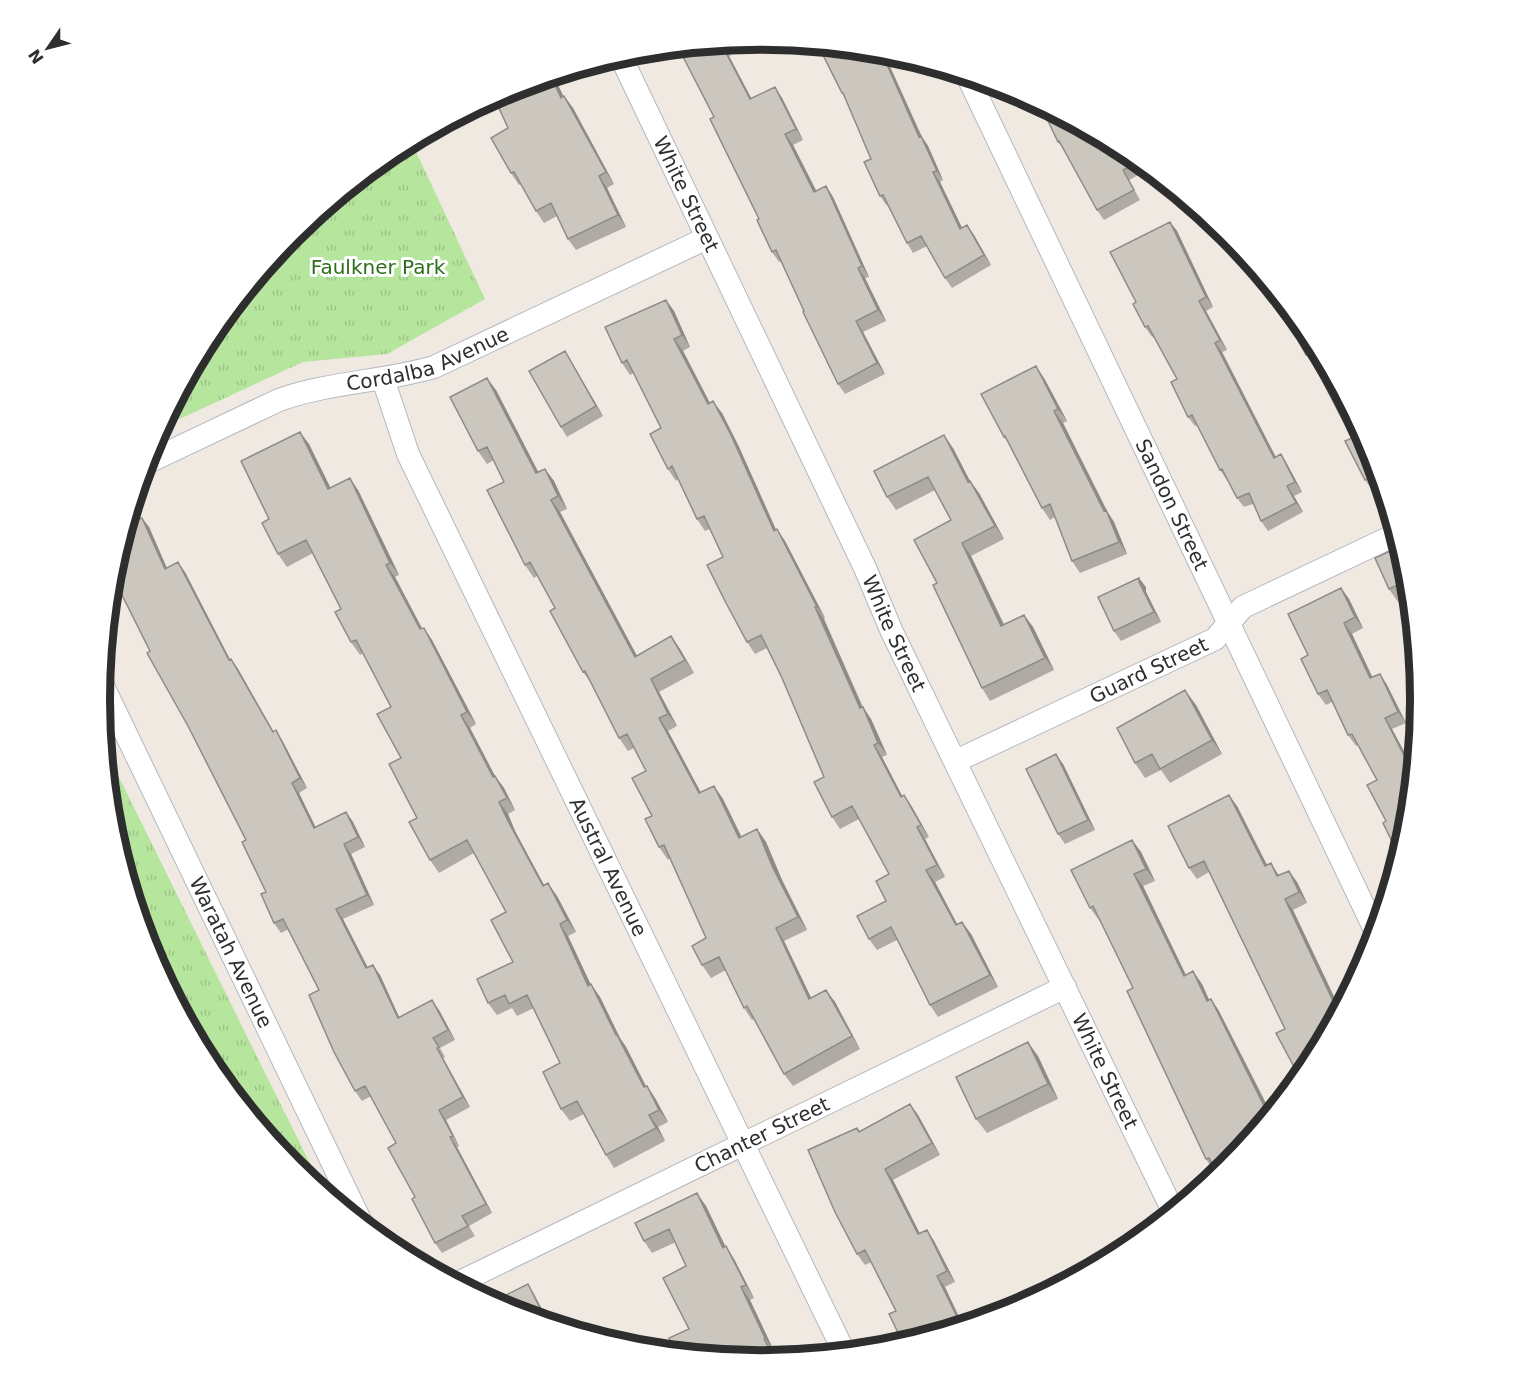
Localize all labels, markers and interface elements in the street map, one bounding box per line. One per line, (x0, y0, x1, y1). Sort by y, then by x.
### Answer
north arrow (18, 18, 78, 78)
text: N (25, 45, 48, 67)
street label: White Street (649, 132, 724, 256)
park label: Faulkner Park (311, 255, 446, 279)
street label: Cordalba Avenue (345, 322, 512, 396)
street label: Sandon Street (1131, 435, 1214, 574)
street label: White Street (857, 571, 931, 696)
street label: Guard Street (1086, 632, 1212, 708)
street label: Austral Avenue (565, 794, 652, 940)
street label: Waratah Avenue (185, 873, 278, 1032)
street label: White Street (1067, 1009, 1143, 1133)
street label: Chanter Street (690, 1092, 833, 1178)

